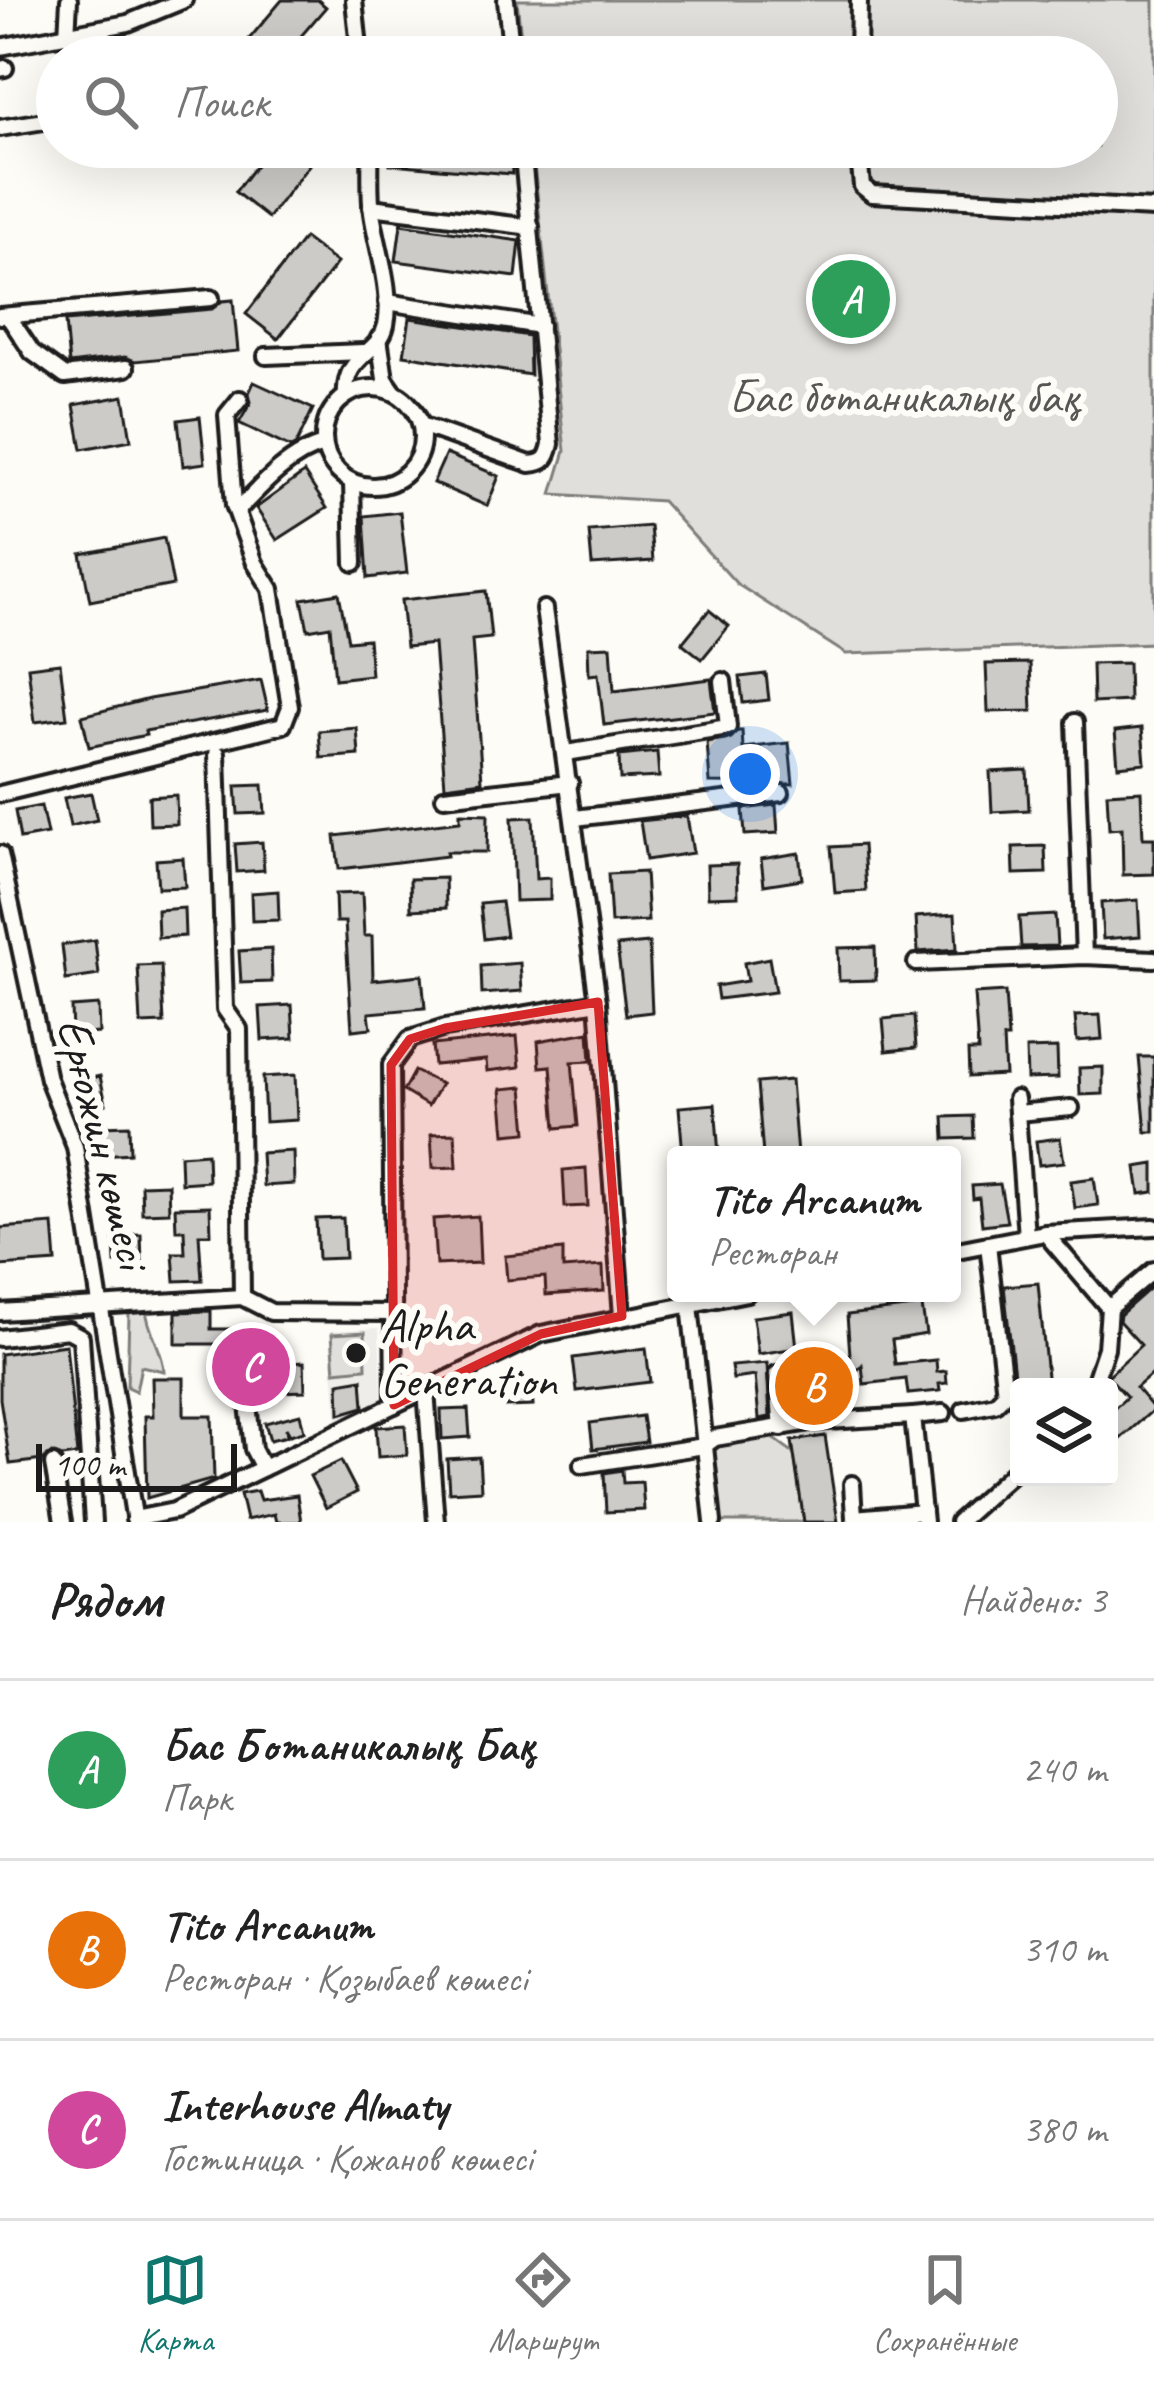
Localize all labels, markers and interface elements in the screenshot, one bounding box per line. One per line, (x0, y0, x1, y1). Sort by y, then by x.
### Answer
search box (36, 36, 1118, 168)
icon: search (78, 69, 144, 135)
text: Поиск (174, 74, 269, 131)
pin: A (812, 254, 890, 344)
park label: Бас ботаникалық бақ (728, 366, 1082, 426)
your location (720, 744, 780, 804)
street label: Ерғожин көшесі (44, 1012, 165, 1279)
popup (667, 1146, 961, 1302)
text: Tito Arcanum (708, 1171, 920, 1228)
text: Ресторан (708, 1228, 837, 1277)
place label: Alpha Generation (380, 1295, 558, 1410)
pin: C (212, 1322, 290, 1412)
marker: Alpha Generation (343, 1340, 369, 1366)
pin: B (775, 1341, 853, 1431)
map controls (1010, 1378, 1118, 1486)
button: layers (1010, 1378, 1118, 1486)
scale bar (36, 1438, 237, 1491)
text: 100 m (54, 1444, 125, 1486)
text: Рядом (48, 1568, 162, 1632)
text: Найдено: 3 (961, 1576, 1106, 1625)
text: Бас Ботаникалық Бақ (162, 1717, 536, 1774)
text: A (77, 1745, 97, 1794)
text: 240 m (1022, 1745, 1106, 1794)
text: Парк (162, 1774, 232, 1823)
text: Tito Arcanum (162, 1897, 373, 1954)
text: B (77, 1925, 97, 1974)
text: 310 m (1022, 1925, 1106, 1974)
text: Ресторан · Қозыбаев көшесі (162, 1954, 528, 2003)
text: Interhouse Almaty (162, 2077, 448, 2134)
text: C (78, 2105, 96, 2154)
text: 380 m (1022, 2105, 1106, 2154)
text: Гостиница · Қожанов көшесі (162, 2134, 533, 2183)
tab: Карта (138, 2247, 213, 2361)
tab: Маршрут (489, 2247, 598, 2361)
tab: Сохранённые (873, 2247, 1016, 2361)

